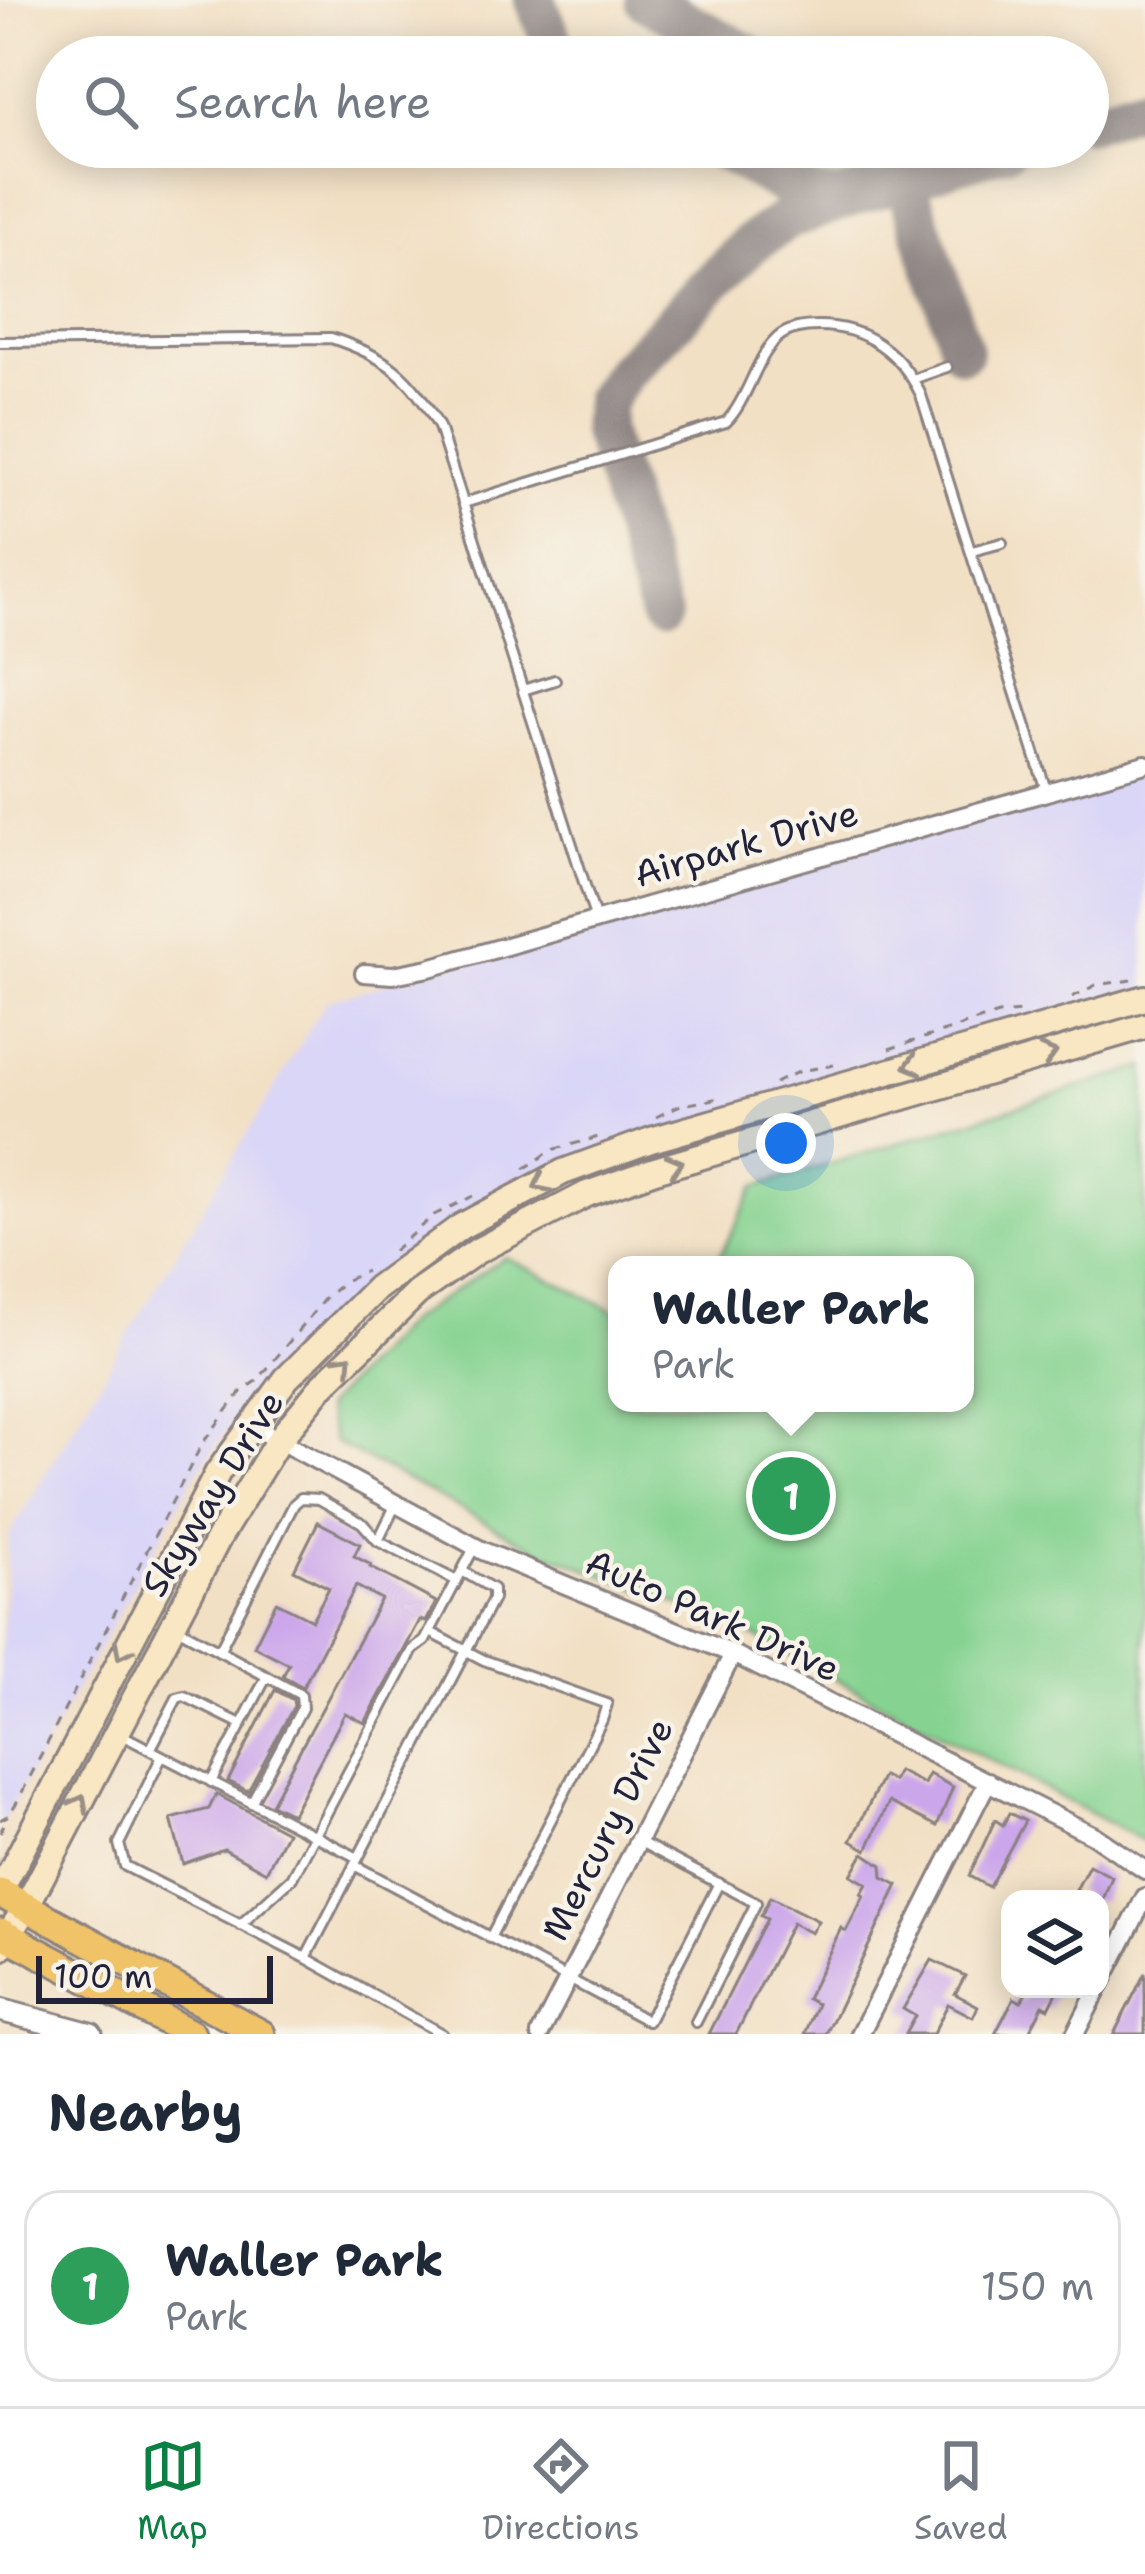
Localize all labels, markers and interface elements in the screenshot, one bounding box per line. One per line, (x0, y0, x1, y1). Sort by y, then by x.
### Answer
search box (36, 36, 1109, 168)
icon: search (78, 69, 144, 135)
text: Search here (174, 72, 431, 132)
street label: Airpark Drive (628, 788, 864, 899)
one-way arrow (1038, 1043, 1059, 1068)
one-way arrow (902, 1051, 923, 1076)
your location (756, 1113, 816, 1173)
one-way arrow (663, 1153, 684, 1178)
one-way arrow (531, 1169, 553, 1192)
popup (608, 1256, 974, 1412)
text: Waller Park (652, 1278, 930, 1338)
text: Park (652, 1338, 735, 1390)
one-way arrow (330, 1355, 352, 1376)
street label: Skyway Drive (130, 1381, 295, 1606)
pin: 1 (752, 1451, 830, 1541)
street label: Auto Park Drive (578, 1538, 848, 1693)
one-way arrow (113, 1639, 136, 1661)
street label: Mercury Drive (530, 1709, 685, 1949)
one-way arrow (66, 1794, 89, 1816)
map controls (1001, 1890, 1109, 1998)
button: layers (1001, 1890, 1109, 1998)
scale bar (36, 1950, 273, 2003)
text: 100 m (54, 1954, 153, 1999)
text: Nearby (48, 2078, 243, 2146)
text: Waller Park (165, 2230, 444, 2290)
text: 1 (81, 2260, 99, 2312)
text: 150 m (981, 2260, 1094, 2312)
text: Park (165, 2290, 249, 2342)
tab: Map (137, 2433, 208, 2550)
tab: Directions (482, 2433, 640, 2550)
tab: Saved (914, 2433, 1008, 2550)

